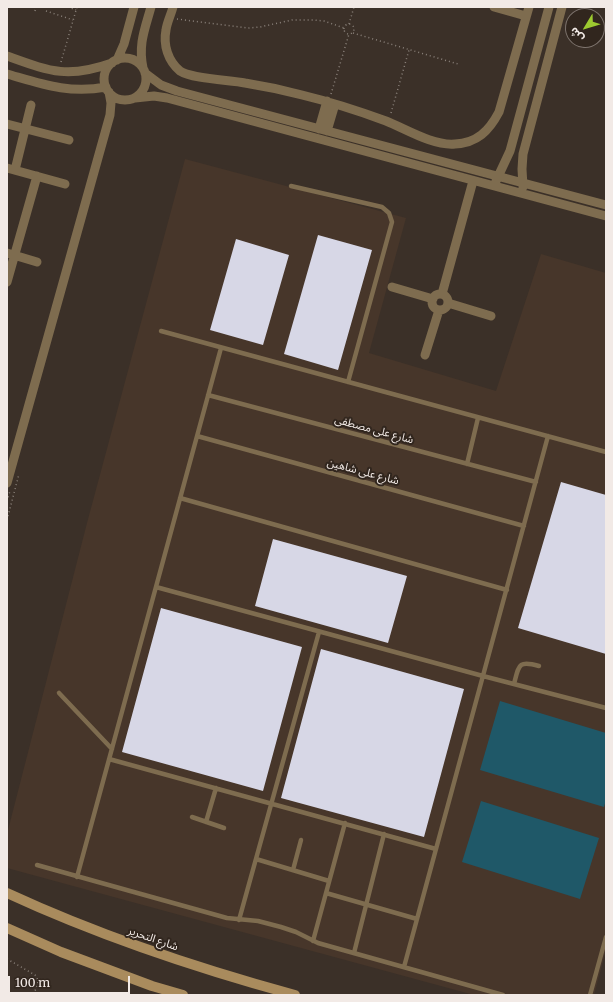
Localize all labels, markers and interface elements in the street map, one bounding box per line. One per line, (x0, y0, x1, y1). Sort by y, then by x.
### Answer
north arrow (565, 8, 605, 48)
text: ش (566, 25, 586, 45)
street label: شارع على مصطفى (333, 413, 415, 447)
street label: شارع على شاهين (326, 456, 400, 488)
street label: شارع التحرير (126, 924, 180, 954)
scale bar (10, 968, 132, 994)
text: 100 m (15, 975, 50, 990)

